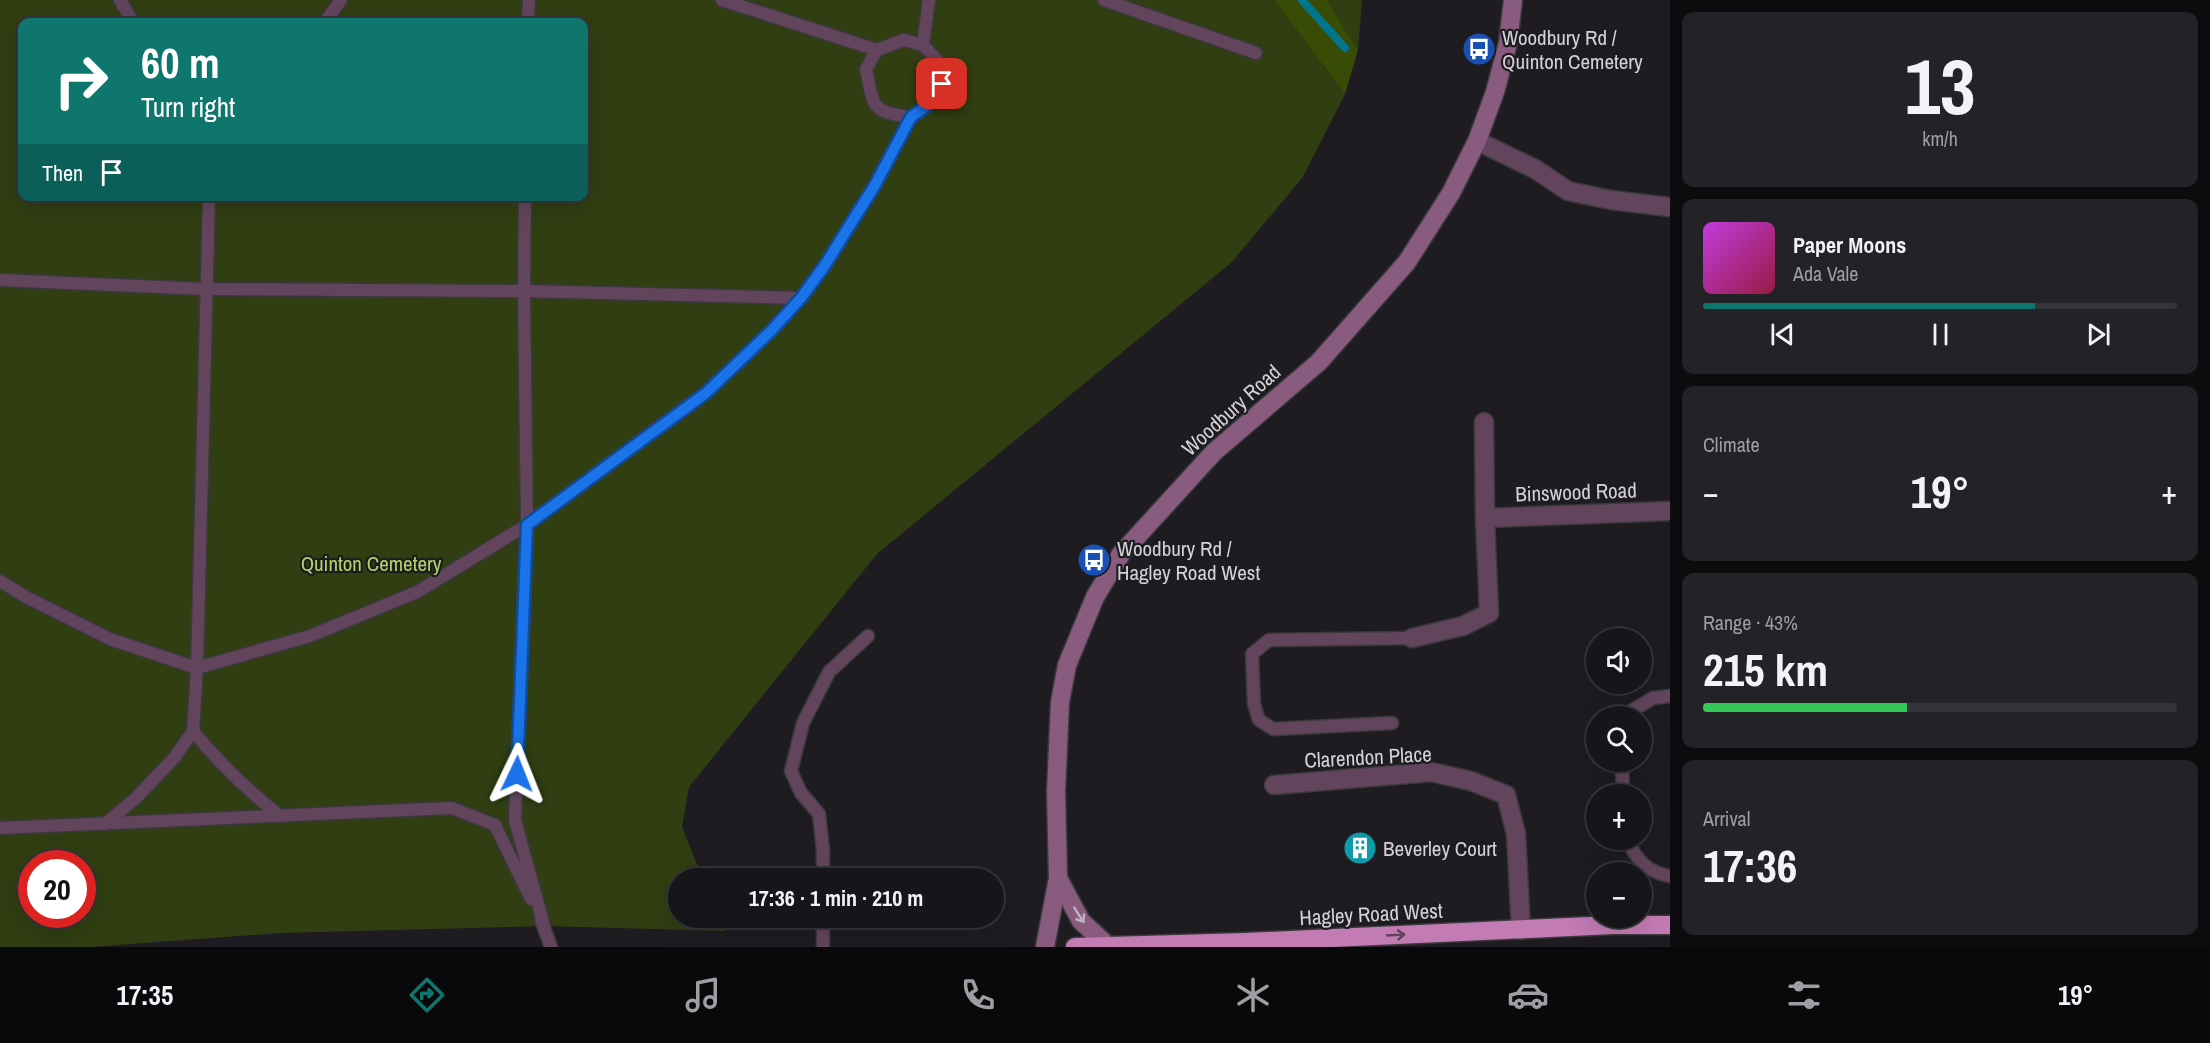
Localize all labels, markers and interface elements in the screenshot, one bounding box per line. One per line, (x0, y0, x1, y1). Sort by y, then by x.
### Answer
place label: Woodbury Rd / Quinton Cemetery (1502, 23, 1643, 76)
bus stop icon: Woodbury Rd / Quinton Cemetery (1461, 31, 1497, 67)
text: 13 (1904, 33, 1976, 138)
text: 60 m (141, 35, 220, 91)
icon: right (42, 42, 120, 120)
pin (916, 58, 967, 109)
icon: arrive (925, 67, 958, 100)
text: Turn right (141, 89, 235, 125)
text: km/h (1922, 125, 1958, 152)
icon: arrive (95, 156, 128, 189)
text: Then (42, 158, 83, 188)
text: Paper Moons (1793, 230, 1906, 260)
text: Ada Vale (1793, 260, 1858, 287)
icon: previous (1766, 318, 1799, 351)
icon: pause (1924, 318, 1957, 351)
icon: next (2082, 318, 2115, 351)
street label: Woodbury Road (1175, 358, 1287, 462)
text: Climate (1703, 431, 1760, 458)
text: 19° (1910, 461, 1970, 522)
text: − (1703, 470, 1719, 514)
text: + (2161, 470, 2177, 514)
street label: Binswood Road (1515, 475, 1637, 509)
place label: Woodbury Rd / Hagley Road West (1117, 534, 1260, 587)
bus stop icon: Woodbury Rd / Hagley Road West (1076, 542, 1112, 578)
park label: Quinton Cemetery (301, 549, 442, 578)
text: Range · 43% (1703, 609, 1798, 636)
map controls (1586, 628, 1652, 928)
button: sound (1586, 628, 1652, 694)
text: 215 km (1703, 639, 1828, 700)
button: search (1586, 706, 1652, 772)
street label: Clarendon Place (1304, 739, 1432, 775)
position arrow (485, 742, 549, 806)
button: + (1586, 784, 1652, 850)
text: Arrival (1703, 805, 1750, 832)
building icon: Beverley Court (1342, 830, 1378, 866)
place label: Beverley Court (1383, 834, 1497, 863)
text: 17:36 (1703, 835, 1797, 896)
speed limit sign: 20 (18, 850, 96, 928)
button: − (1586, 862, 1652, 928)
text: 17:36 · 1 min · 210 m (749, 883, 923, 913)
street label: Hagley Road West (1299, 896, 1444, 932)
one-way arrow (1073, 907, 1085, 923)
one-way arrow (1386, 930, 1406, 941)
icon: directions (406, 974, 448, 1016)
icon: music (682, 974, 724, 1016)
icon: phone (957, 974, 999, 1016)
icon: climate (1232, 974, 1274, 1016)
icon: car (1507, 974, 1549, 1016)
icon: filters (1783, 974, 1825, 1016)
text: 17:35 (117, 977, 173, 1013)
text: 19° (2058, 977, 2093, 1013)

